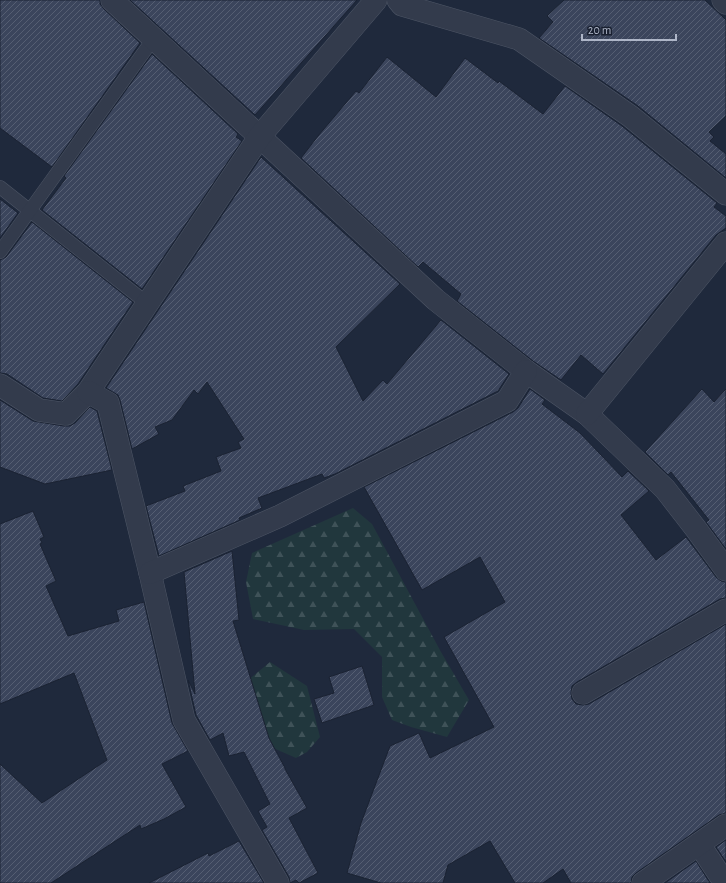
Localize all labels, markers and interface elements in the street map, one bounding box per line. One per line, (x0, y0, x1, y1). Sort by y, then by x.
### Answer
scale bar (582, 16, 676, 42)
text: 20 m (588, 24, 611, 36)

